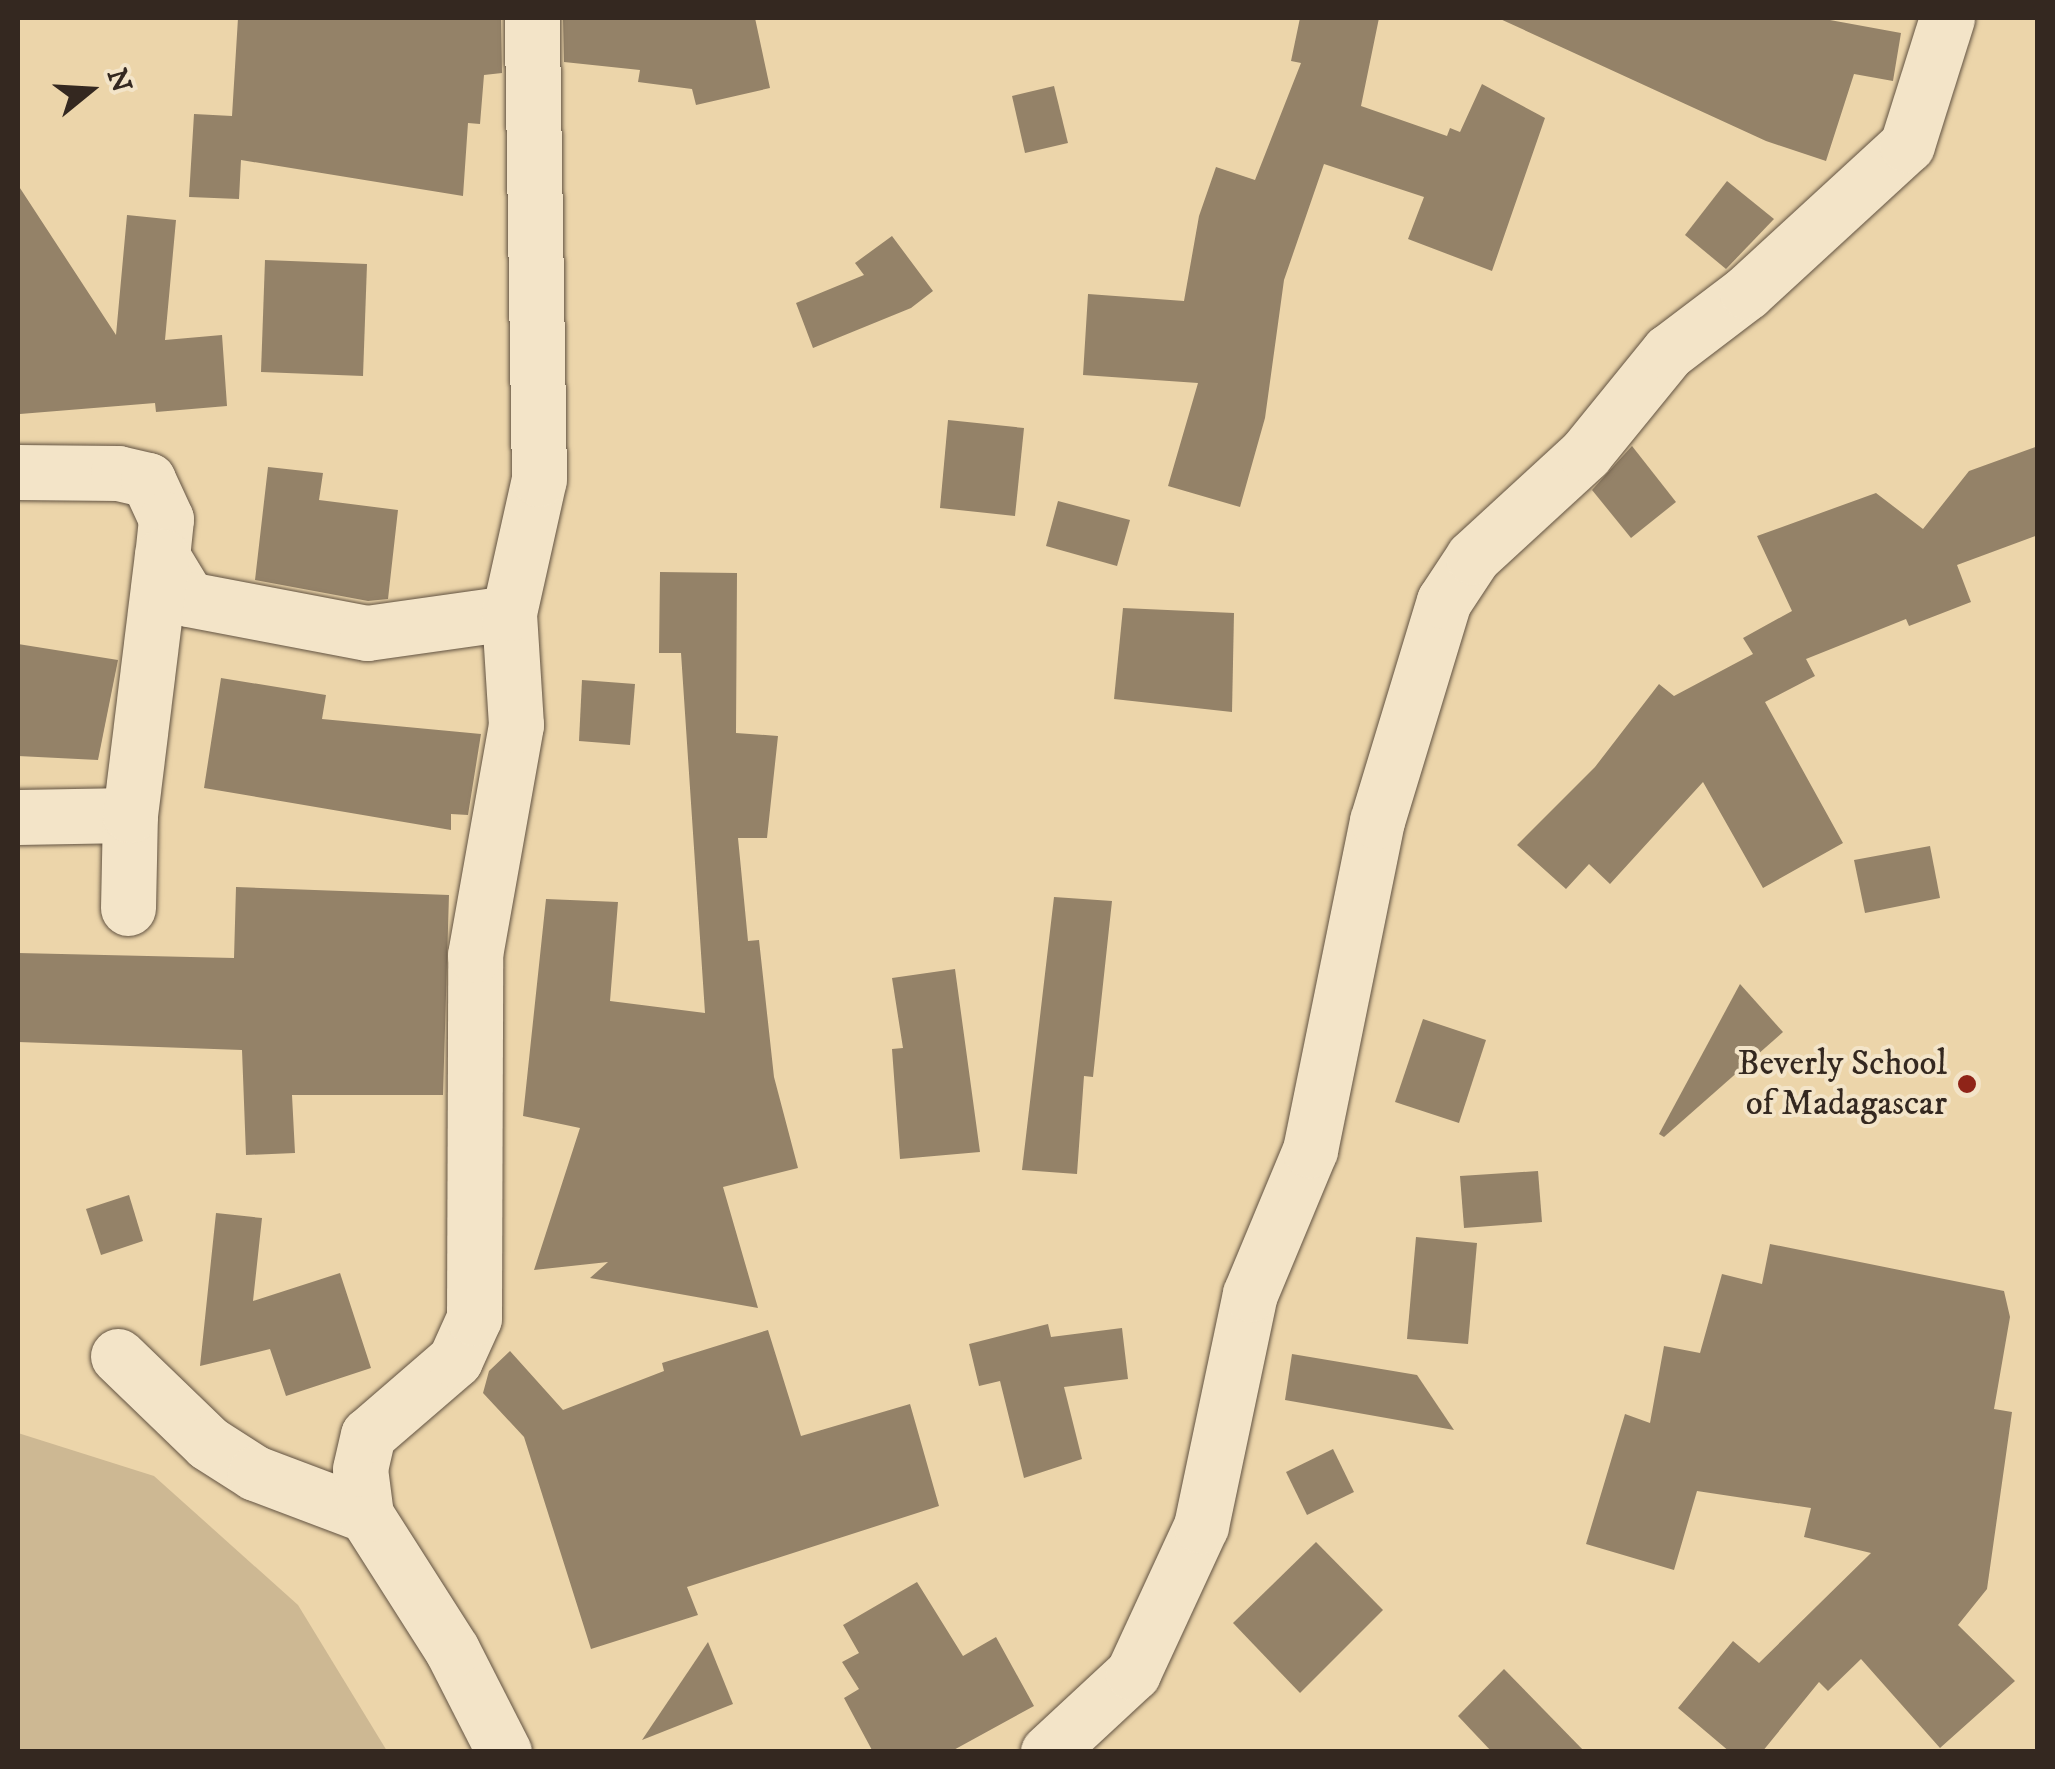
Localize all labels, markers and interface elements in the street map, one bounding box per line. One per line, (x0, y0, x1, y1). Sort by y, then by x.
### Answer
north arrow (40, 40, 140, 140)
text: N (99, 64, 139, 97)
place label: Beverly School of Madagascar (1737, 1043, 1947, 1125)
marker: Beverly School of Madagascar (1956, 1073, 1978, 1095)

